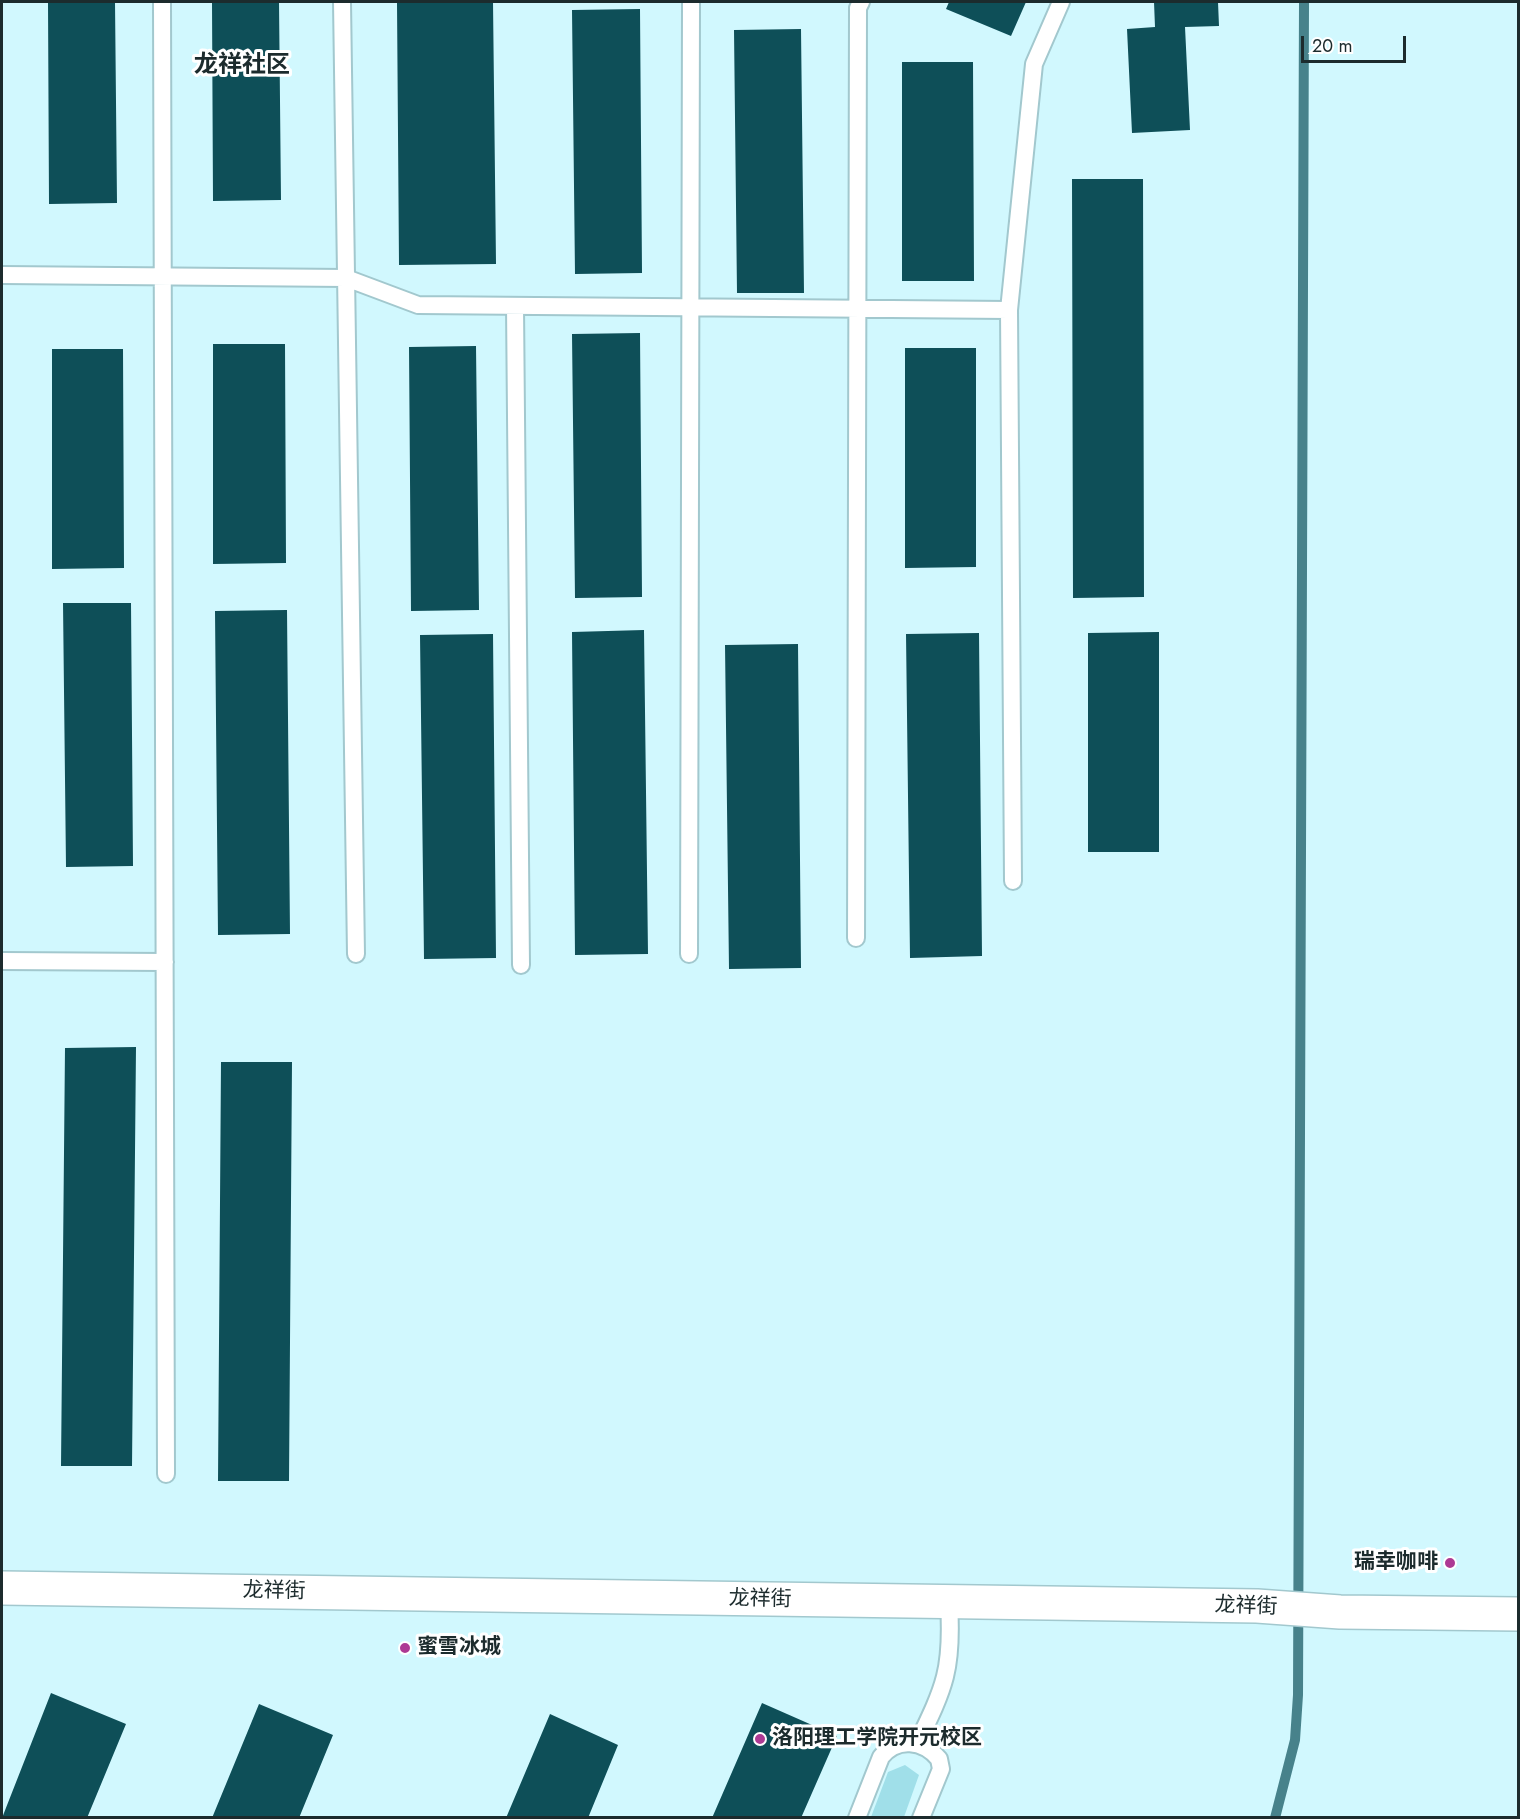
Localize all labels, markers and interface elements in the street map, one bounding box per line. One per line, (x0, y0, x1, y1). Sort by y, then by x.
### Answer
scale bar (1304, 24, 1409, 62)
text: 20 m (1312, 33, 1352, 59)
district label: 龙祥社区 (194, 52, 290, 80)
place label: 瑞幸咖啡 (1354, 1550, 1438, 1576)
marker: 瑞幸咖啡 (1443, 1556, 1457, 1570)
street label: 龙祥街 (242, 1579, 306, 1605)
street label: 龙祥街 (728, 1587, 792, 1613)
street label: 龙祥街 (1214, 1593, 1278, 1621)
place label: 蜜雪冰城 (417, 1635, 501, 1661)
marker: 蜜雪冰城 (398, 1641, 412, 1655)
place label: 洛阳理工学院开元校区 (772, 1726, 982, 1752)
marker: 洛阳理工学院开元校区 (753, 1732, 767, 1746)

